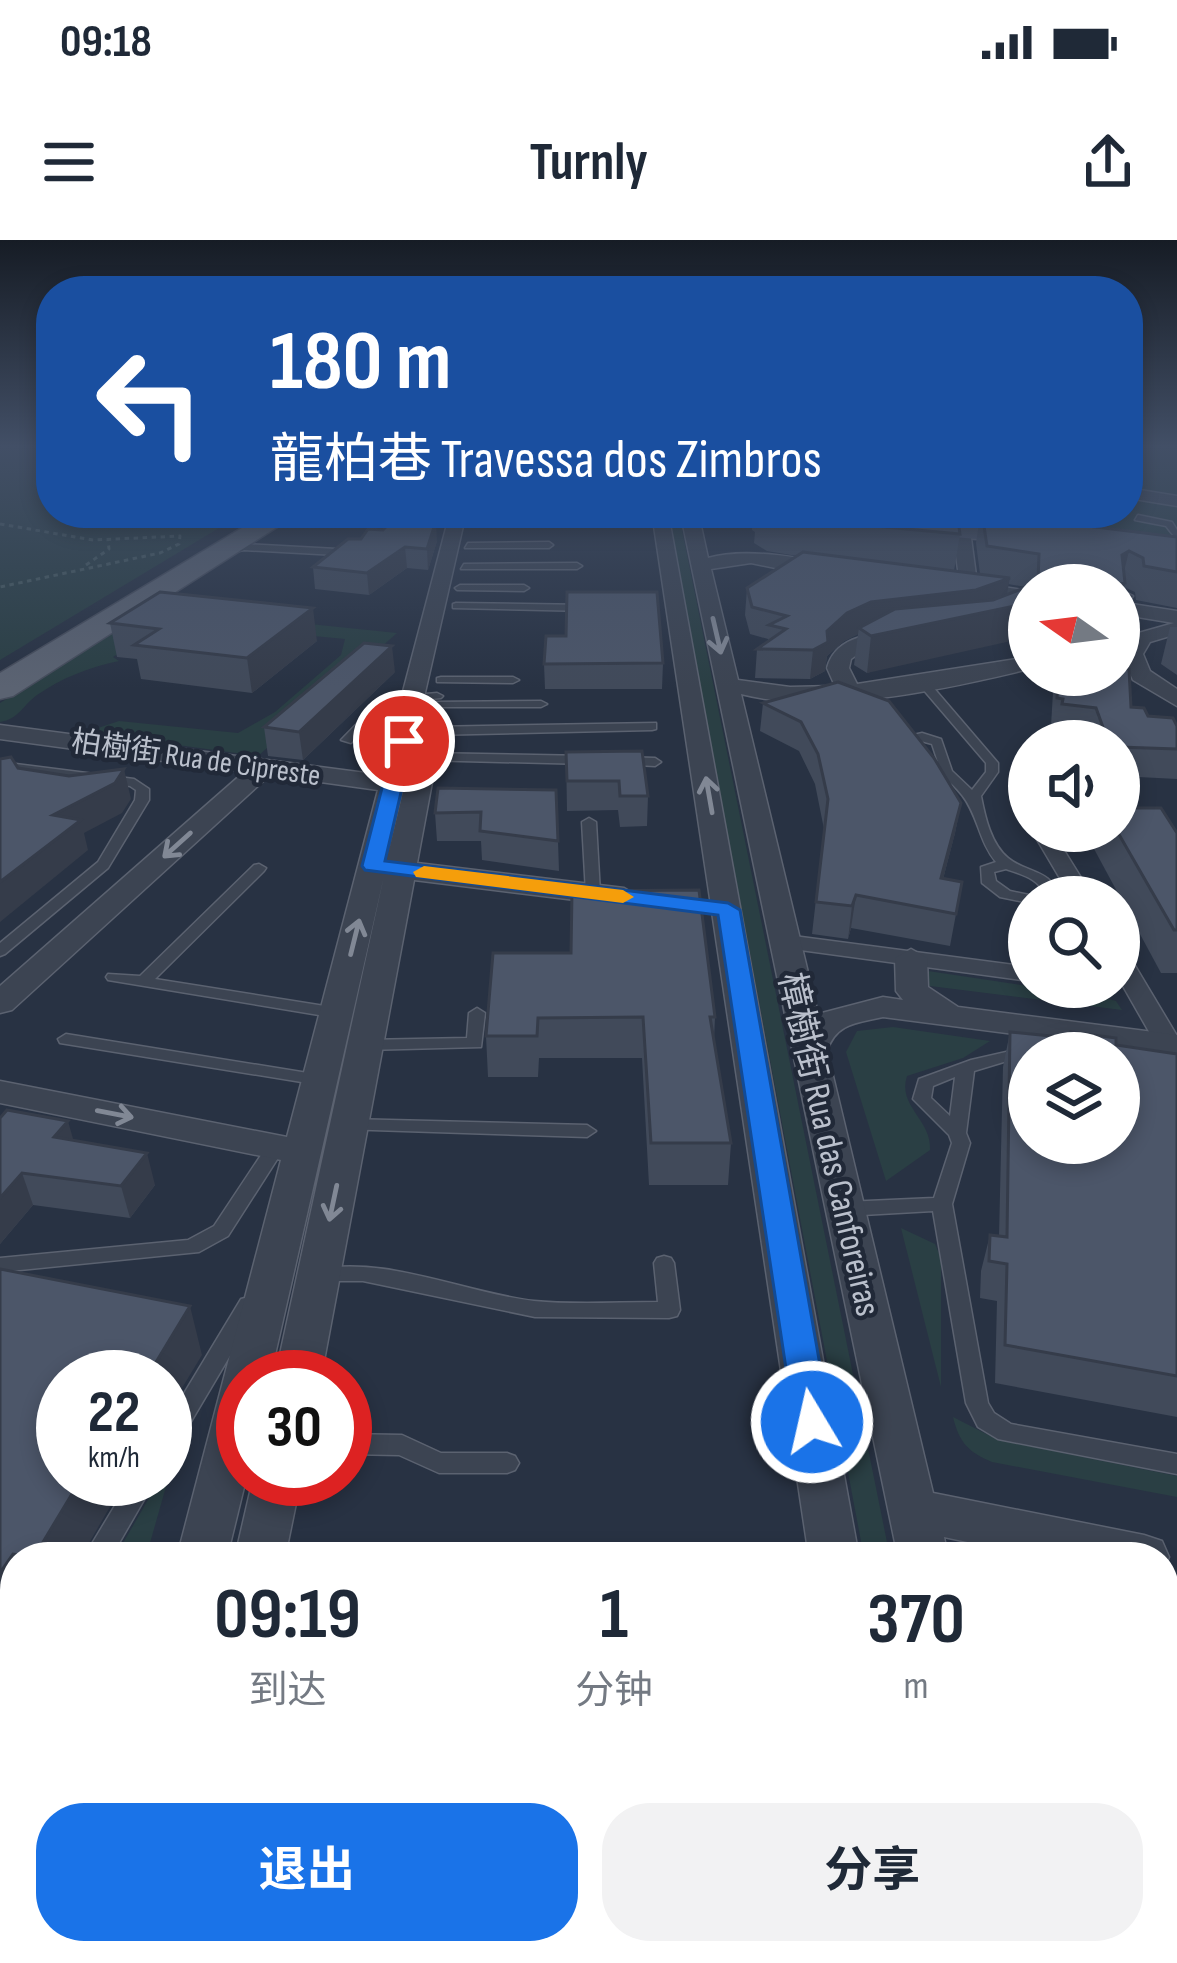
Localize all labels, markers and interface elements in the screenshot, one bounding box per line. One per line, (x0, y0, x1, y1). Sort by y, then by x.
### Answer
text: 09:18 (60, 15, 152, 70)
icon: menu (36, 129, 102, 195)
icon: share (1075, 129, 1141, 195)
text: Turnly (529, 130, 648, 195)
text: 180 m (270, 312, 451, 413)
icon: left (72, 324, 228, 480)
text: 龍柏巷 Travessa dos Zimbros (270, 428, 822, 493)
north arrow (1008, 564, 1140, 696)
map controls (1008, 564, 1140, 1164)
one-way arrow (707, 617, 730, 655)
pin (353, 690, 455, 792)
icon: arrive (371, 708, 437, 774)
button: sound (1008, 720, 1140, 852)
street label: 柏樹街 Rua de Cipreste (69, 724, 323, 794)
one-way arrow (696, 776, 719, 815)
one-way arrow (162, 831, 192, 858)
button: search (1008, 876, 1140, 1008)
one-way arrow (345, 919, 367, 957)
street label: 樟樹街 Rua das Canforeiras (768, 969, 889, 1320)
button: layers (1008, 1032, 1140, 1164)
one-way arrow (94, 1104, 133, 1126)
one-way arrow (320, 1184, 343, 1222)
speed limit sign: 30 (216, 1350, 372, 1506)
position arrow (749, 1359, 875, 1485)
text: 22 (88, 1377, 140, 1449)
text: km/h (88, 1440, 140, 1476)
text: 09:19 (214, 1572, 361, 1659)
text: 1 (600, 1572, 628, 1659)
text: 370 (867, 1577, 965, 1664)
text: m (904, 1663, 929, 1710)
text: 到达 (249, 1668, 327, 1715)
text: 分钟 (575, 1668, 653, 1715)
button: 退出 (36, 1803, 578, 1941)
button: 分享 (602, 1803, 1143, 1941)

